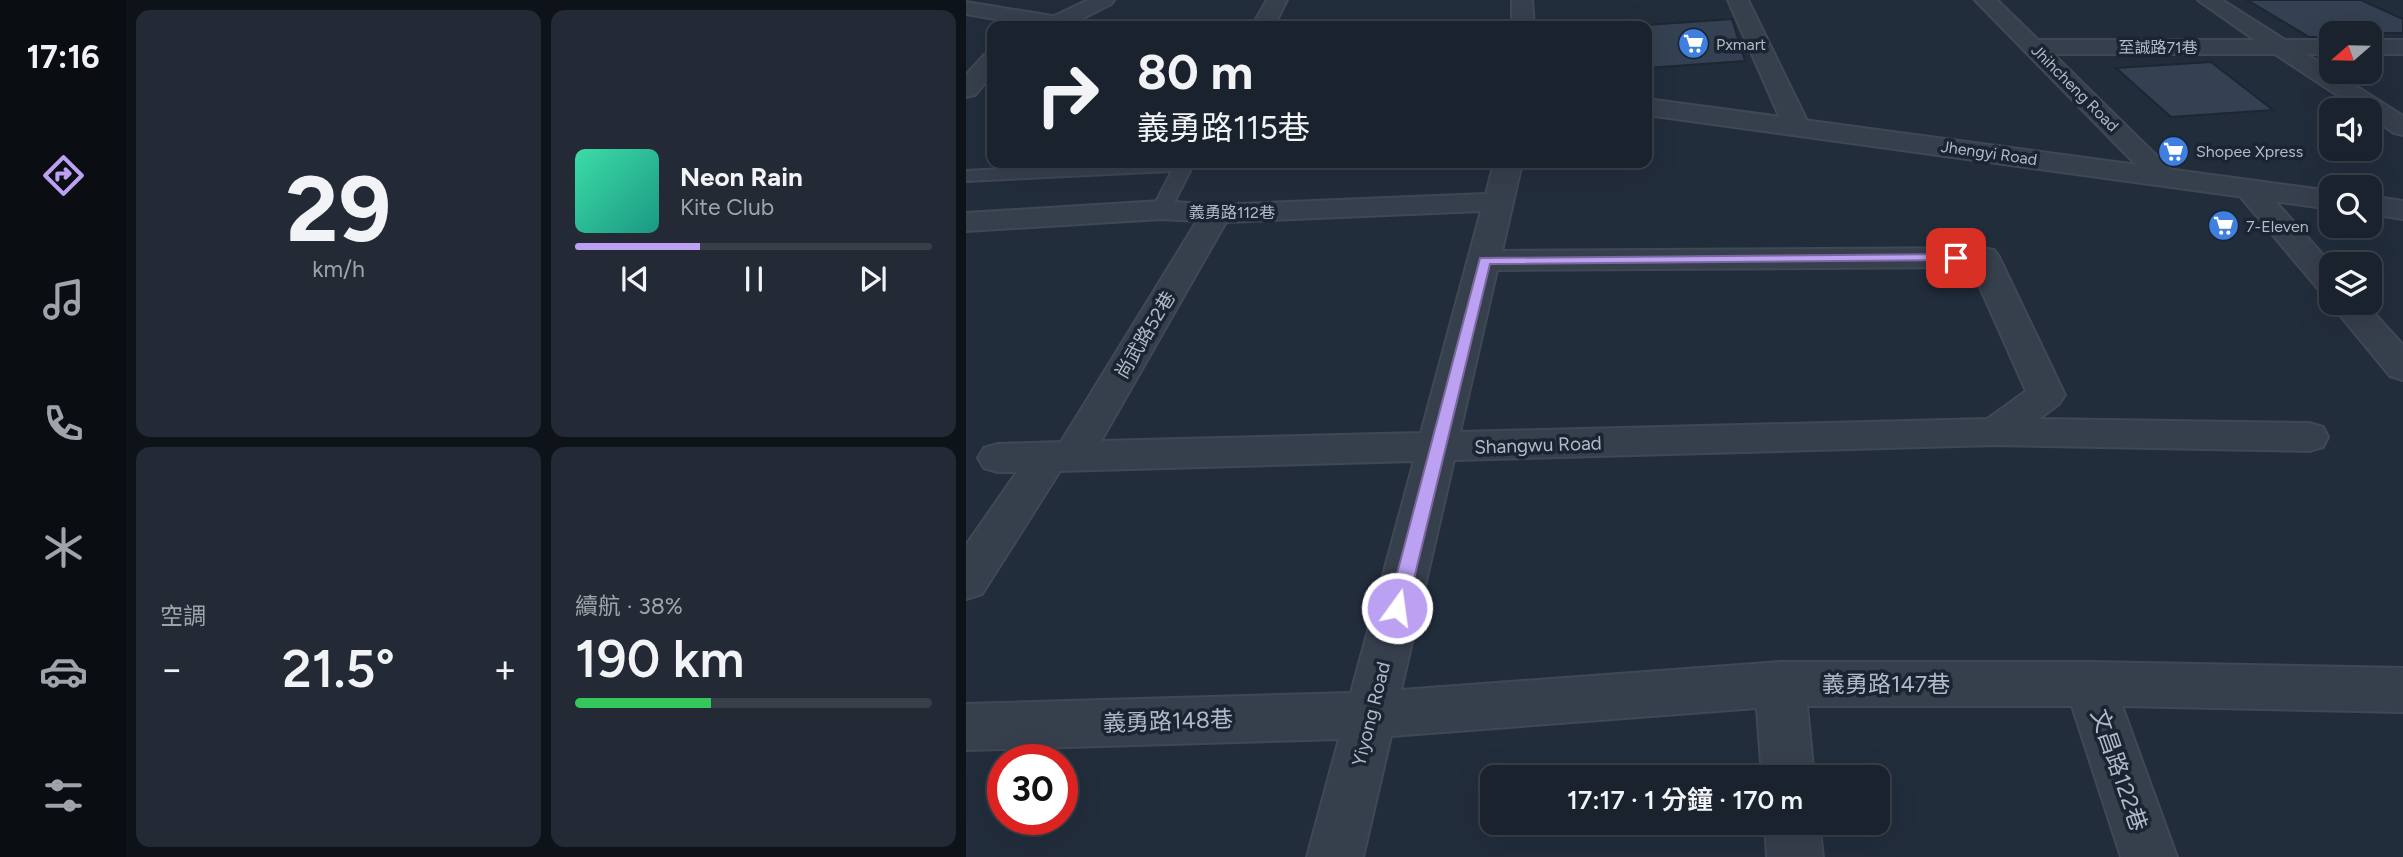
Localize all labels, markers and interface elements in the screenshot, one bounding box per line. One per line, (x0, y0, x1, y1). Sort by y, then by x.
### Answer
north arrow (2319, 21, 2382, 84)
map controls (2319, 21, 2382, 315)
supermarket icon: Pxmart (1676, 27, 1710, 61)
place label: Pxmart (1716, 35, 1766, 54)
text: 17:16 (27, 38, 100, 76)
street label: 至誠路71巷 (2118, 38, 2198, 57)
street label: Jhihcheng Road (2028, 41, 2122, 135)
text: 80 m (1137, 42, 1253, 101)
icon: right (1022, 49, 1113, 140)
button: sound (2319, 98, 2382, 161)
text: 義勇路115巷 (1137, 109, 1310, 147)
supermarket icon: Shopee Xpress (2156, 134, 2190, 168)
street label: Jhengyi Road (1940, 137, 2038, 169)
place label: Shopee Xpress (2196, 142, 2303, 161)
icon: directions (39, 151, 88, 200)
text: 29 (286, 155, 391, 264)
text: Neon Rain (680, 161, 803, 193)
button: search (2319, 175, 2382, 238)
text: Kite Club (680, 193, 774, 221)
street label: 義勇路112巷 (1189, 203, 1275, 222)
supermarket icon: 7-Eleven (2206, 209, 2240, 243)
place label: 7-Eleven (2246, 217, 2309, 236)
pin (1926, 228, 1986, 288)
icon: arrive (1937, 239, 1975, 277)
button: layers (2319, 252, 2382, 315)
text: km/h (312, 255, 365, 283)
icon: previous (616, 260, 654, 298)
icon: pause (735, 260, 773, 298)
icon: next (854, 260, 892, 298)
icon: music (39, 275, 88, 324)
street label: 尚武路52巷 (1110, 287, 1180, 383)
icon: phone (39, 399, 88, 448)
street label: Shangwu Road (1474, 431, 1602, 459)
icon: climate (39, 523, 88, 572)
position arrow (1360, 571, 1434, 645)
text: 續航 · 38% (575, 592, 683, 620)
text: 空調 (160, 602, 206, 630)
text: 190 km (575, 628, 745, 690)
text: 21.5° (282, 638, 395, 700)
text: − (160, 646, 184, 692)
text: + (493, 646, 517, 692)
icon: car (39, 647, 88, 696)
street label: Yiyong Road (1347, 659, 1395, 769)
street label: 義勇路147巷 (1822, 670, 1950, 698)
street label: 義勇路148巷 (1103, 705, 1233, 737)
street label: 文昌路122巷 (2085, 705, 2153, 835)
speed limit sign: 30 (987, 744, 1078, 835)
icon: filters (39, 771, 88, 820)
text: 17:17 · 1 分鐘 · 170 m (1567, 784, 1803, 816)

